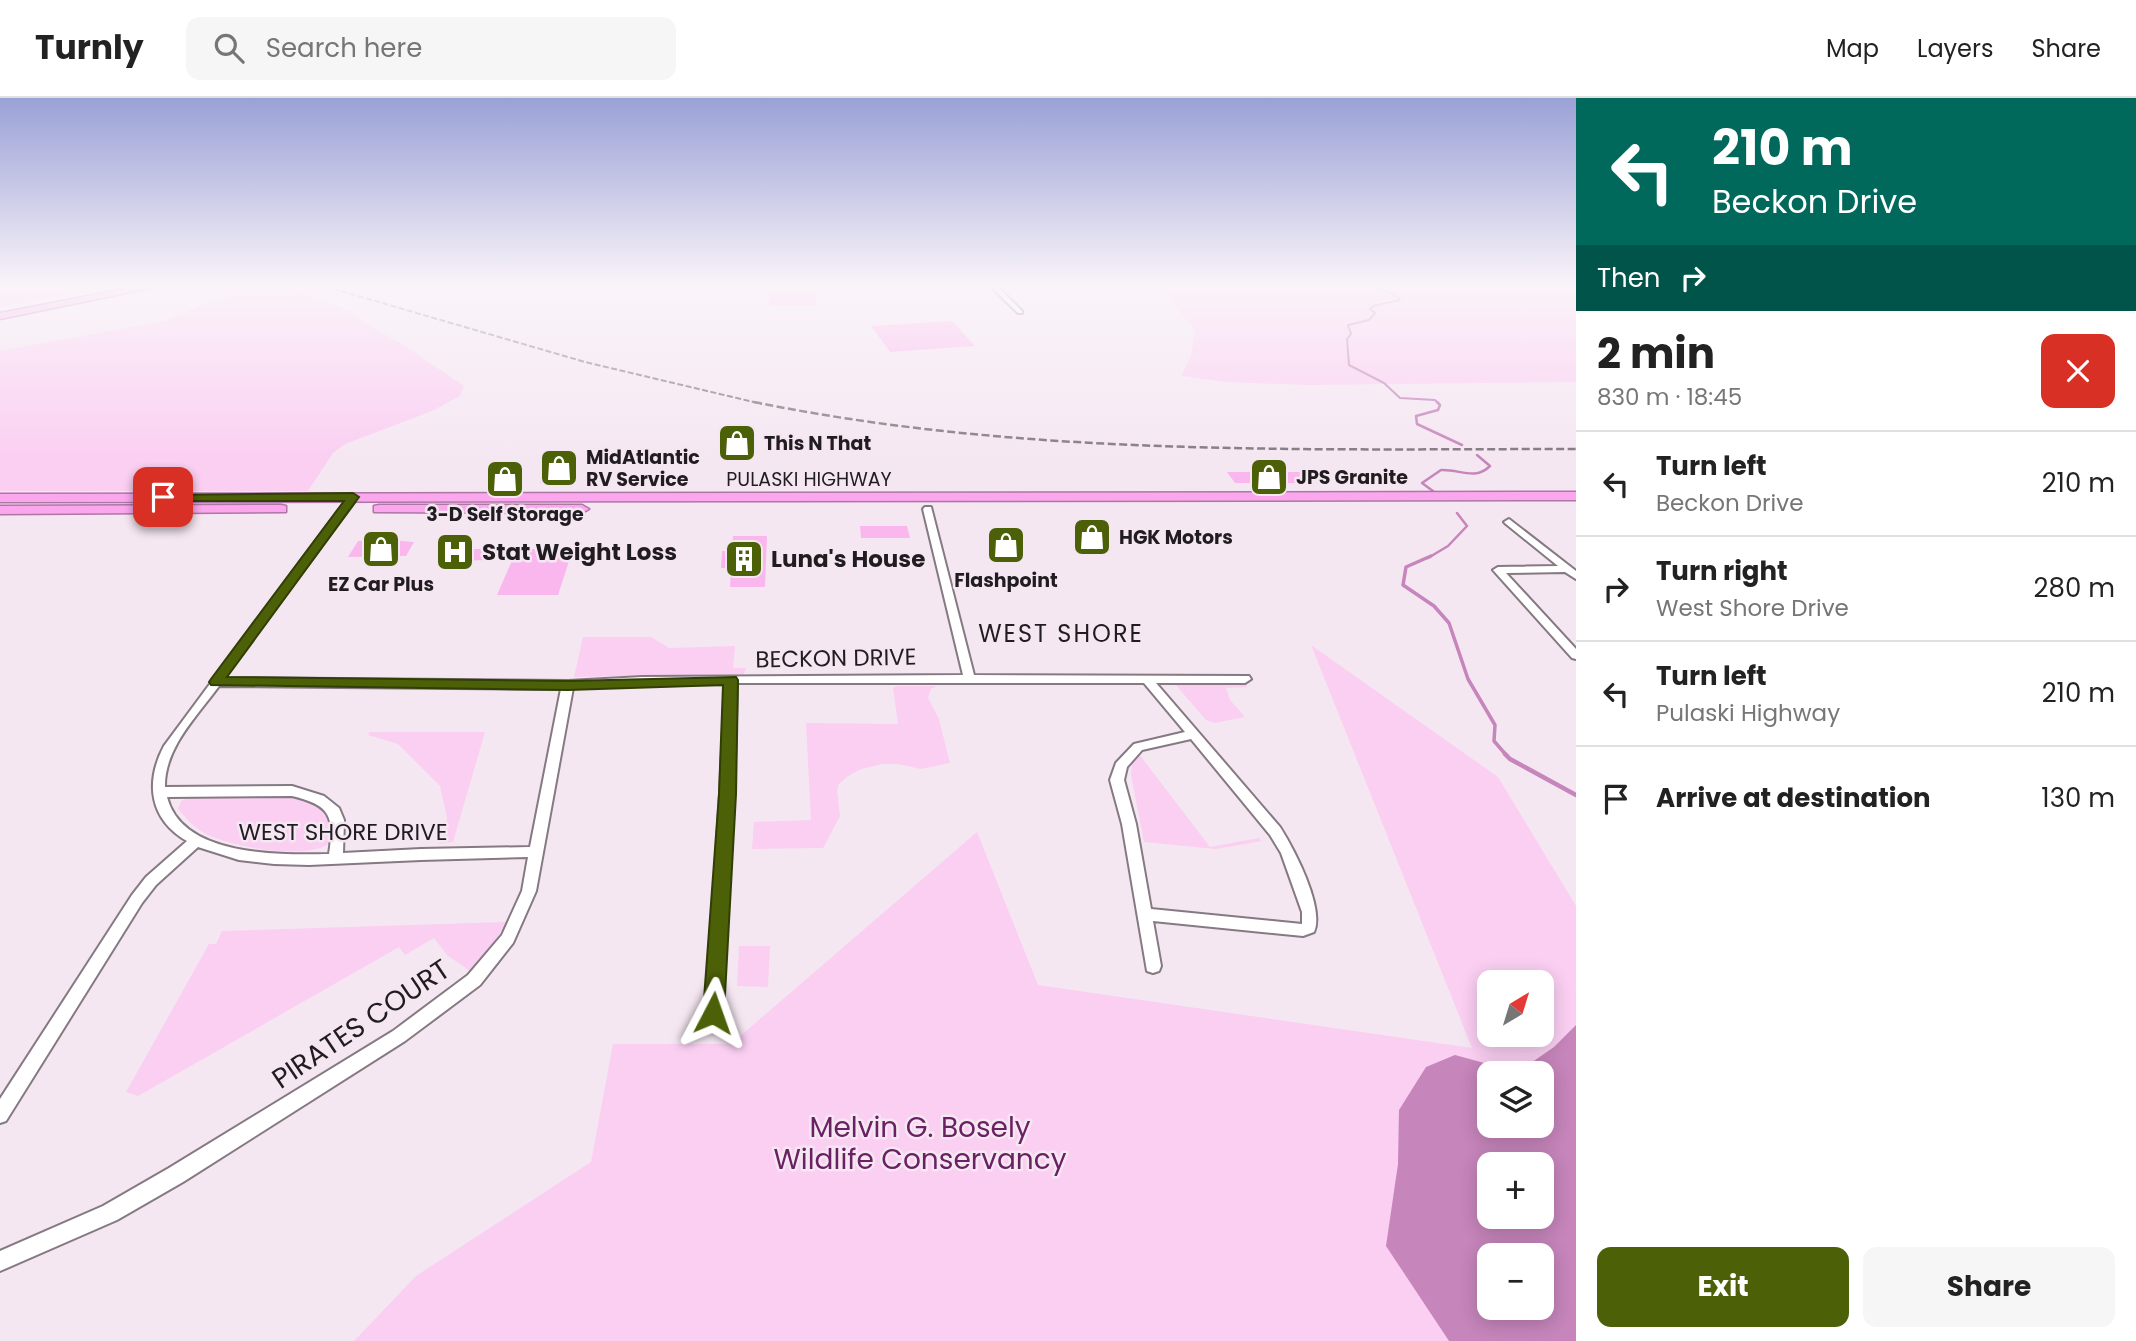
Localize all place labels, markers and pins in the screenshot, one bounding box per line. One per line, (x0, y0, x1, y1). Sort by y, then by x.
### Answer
shop icon: This N That (716, 422, 758, 464)
place label: This N That (764, 430, 872, 457)
place label: MidAtlantic RV Service (586, 444, 700, 493)
shop icon: MidAtlantic RV Service (538, 447, 580, 489)
shop icon: JPS Granite (1248, 456, 1290, 498)
shop icon: 3-D Self Storage (484, 458, 526, 500)
place label: JPS Granite (1296, 464, 1408, 491)
pin (133, 467, 193, 527)
place label: 3-D Self Storage (426, 501, 584, 528)
shop icon: HGK Motors (1071, 516, 1113, 558)
shop icon: Flashpoint (985, 524, 1027, 566)
place label: HGK Motors (1119, 524, 1233, 551)
shop icon: EZ Car Plus (360, 528, 402, 570)
hospital icon: Stat Weight Loss (434, 531, 476, 573)
place label: Stat Weight Loss (482, 536, 677, 568)
building icon: Luna's House (723, 538, 765, 580)
place label: Luna's House (771, 543, 925, 575)
place label: Flashpoint (954, 567, 1058, 594)
place label: EZ Car Plus (328, 571, 434, 598)

